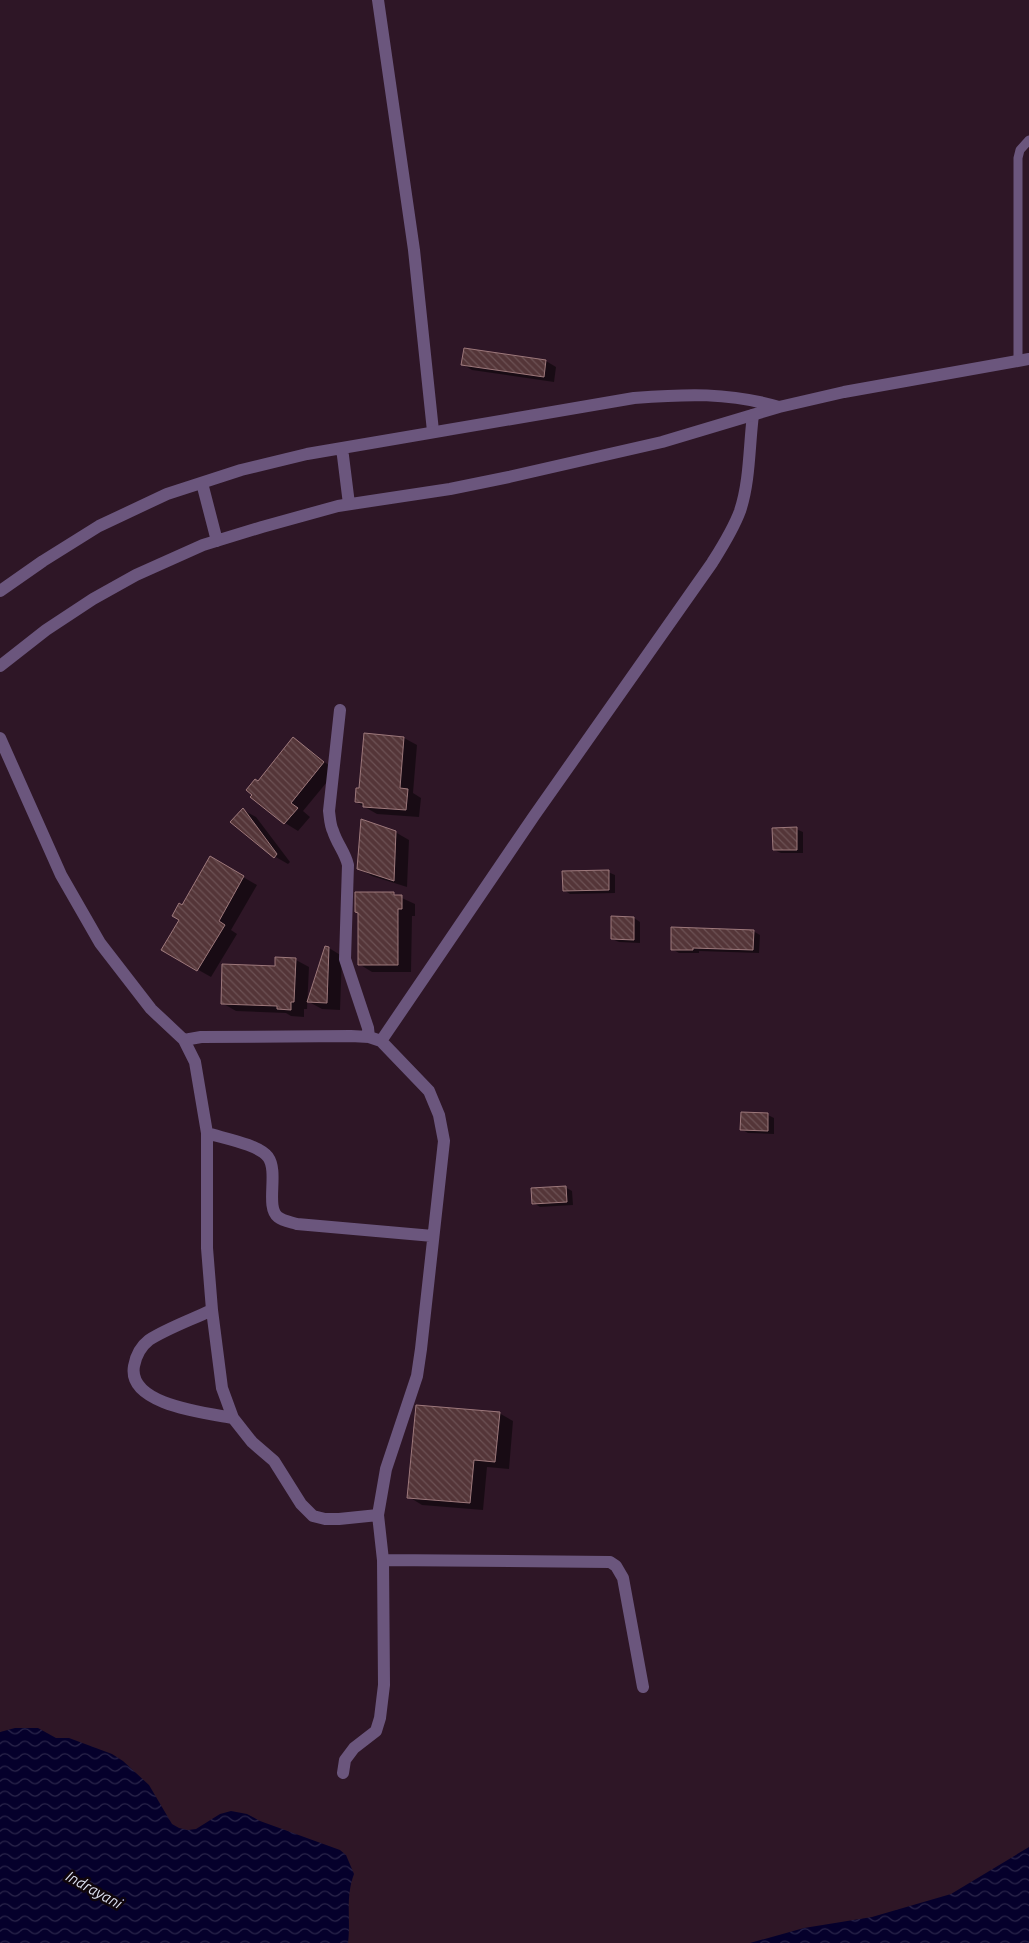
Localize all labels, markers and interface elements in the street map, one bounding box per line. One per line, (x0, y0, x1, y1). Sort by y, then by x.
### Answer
water label: Indrayani (63, 1867, 126, 1913)

